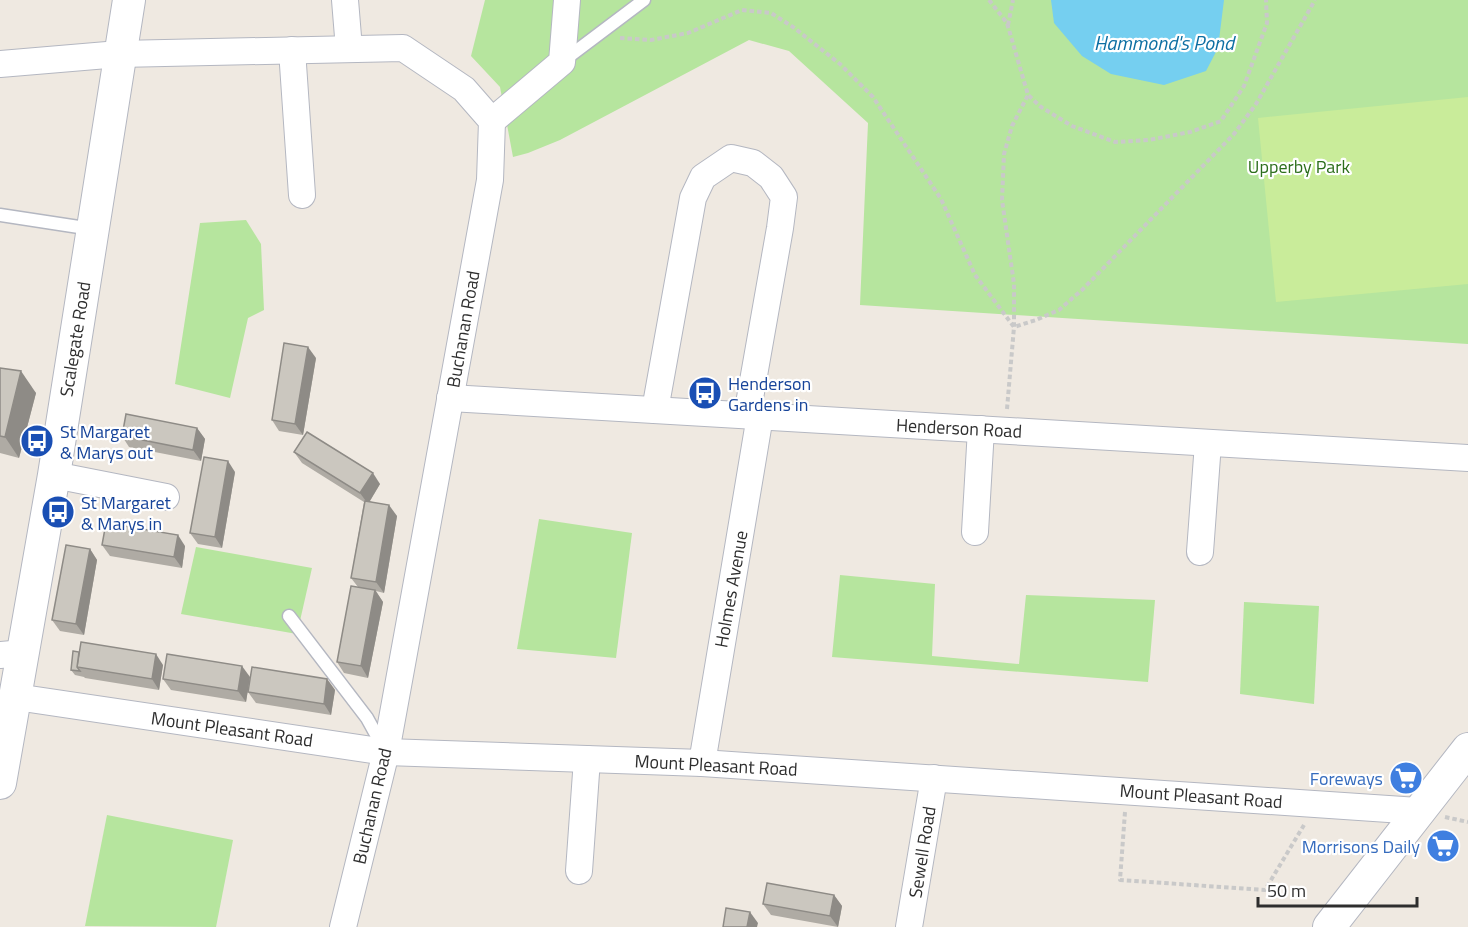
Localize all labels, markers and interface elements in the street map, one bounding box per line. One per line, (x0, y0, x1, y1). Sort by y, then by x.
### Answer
water label: Hammond's Pond (1094, 27, 1236, 58)
park label: Upperby Park (1248, 153, 1351, 180)
street label: Buchanan Road (439, 268, 487, 390)
street label: Scalegate Road (53, 279, 97, 399)
place label: Henderson Gardens in (728, 370, 811, 418)
bus stop icon: Henderson Gardens in (687, 375, 723, 411)
street label: Henderson Road (895, 411, 1023, 445)
place label: St Margaret & Marys out (60, 418, 154, 466)
bus stop icon: St Margaret & Marys out (19, 423, 55, 459)
place label: St Margaret & Marys in (81, 489, 171, 537)
bus stop icon: St Margaret & Marys in (40, 494, 76, 530)
street label: Holmes Avenue (707, 528, 755, 650)
street label: Mount Pleasant Road (149, 704, 315, 754)
street label: Buchanan Road (346, 745, 398, 867)
street label: Mount Pleasant Road (634, 747, 798, 783)
supermarket icon: Foreways (1388, 760, 1424, 796)
place label: Foreways (1310, 765, 1383, 792)
street label: Mount Pleasant Road (1119, 777, 1283, 815)
street label: Sewell Road (901, 804, 943, 900)
supermarket icon: Morrisons Daily (1425, 828, 1461, 864)
place label: Morrisons Daily (1302, 833, 1420, 860)
scale bar (1258, 870, 1417, 908)
text: 50 m (1267, 877, 1306, 904)

